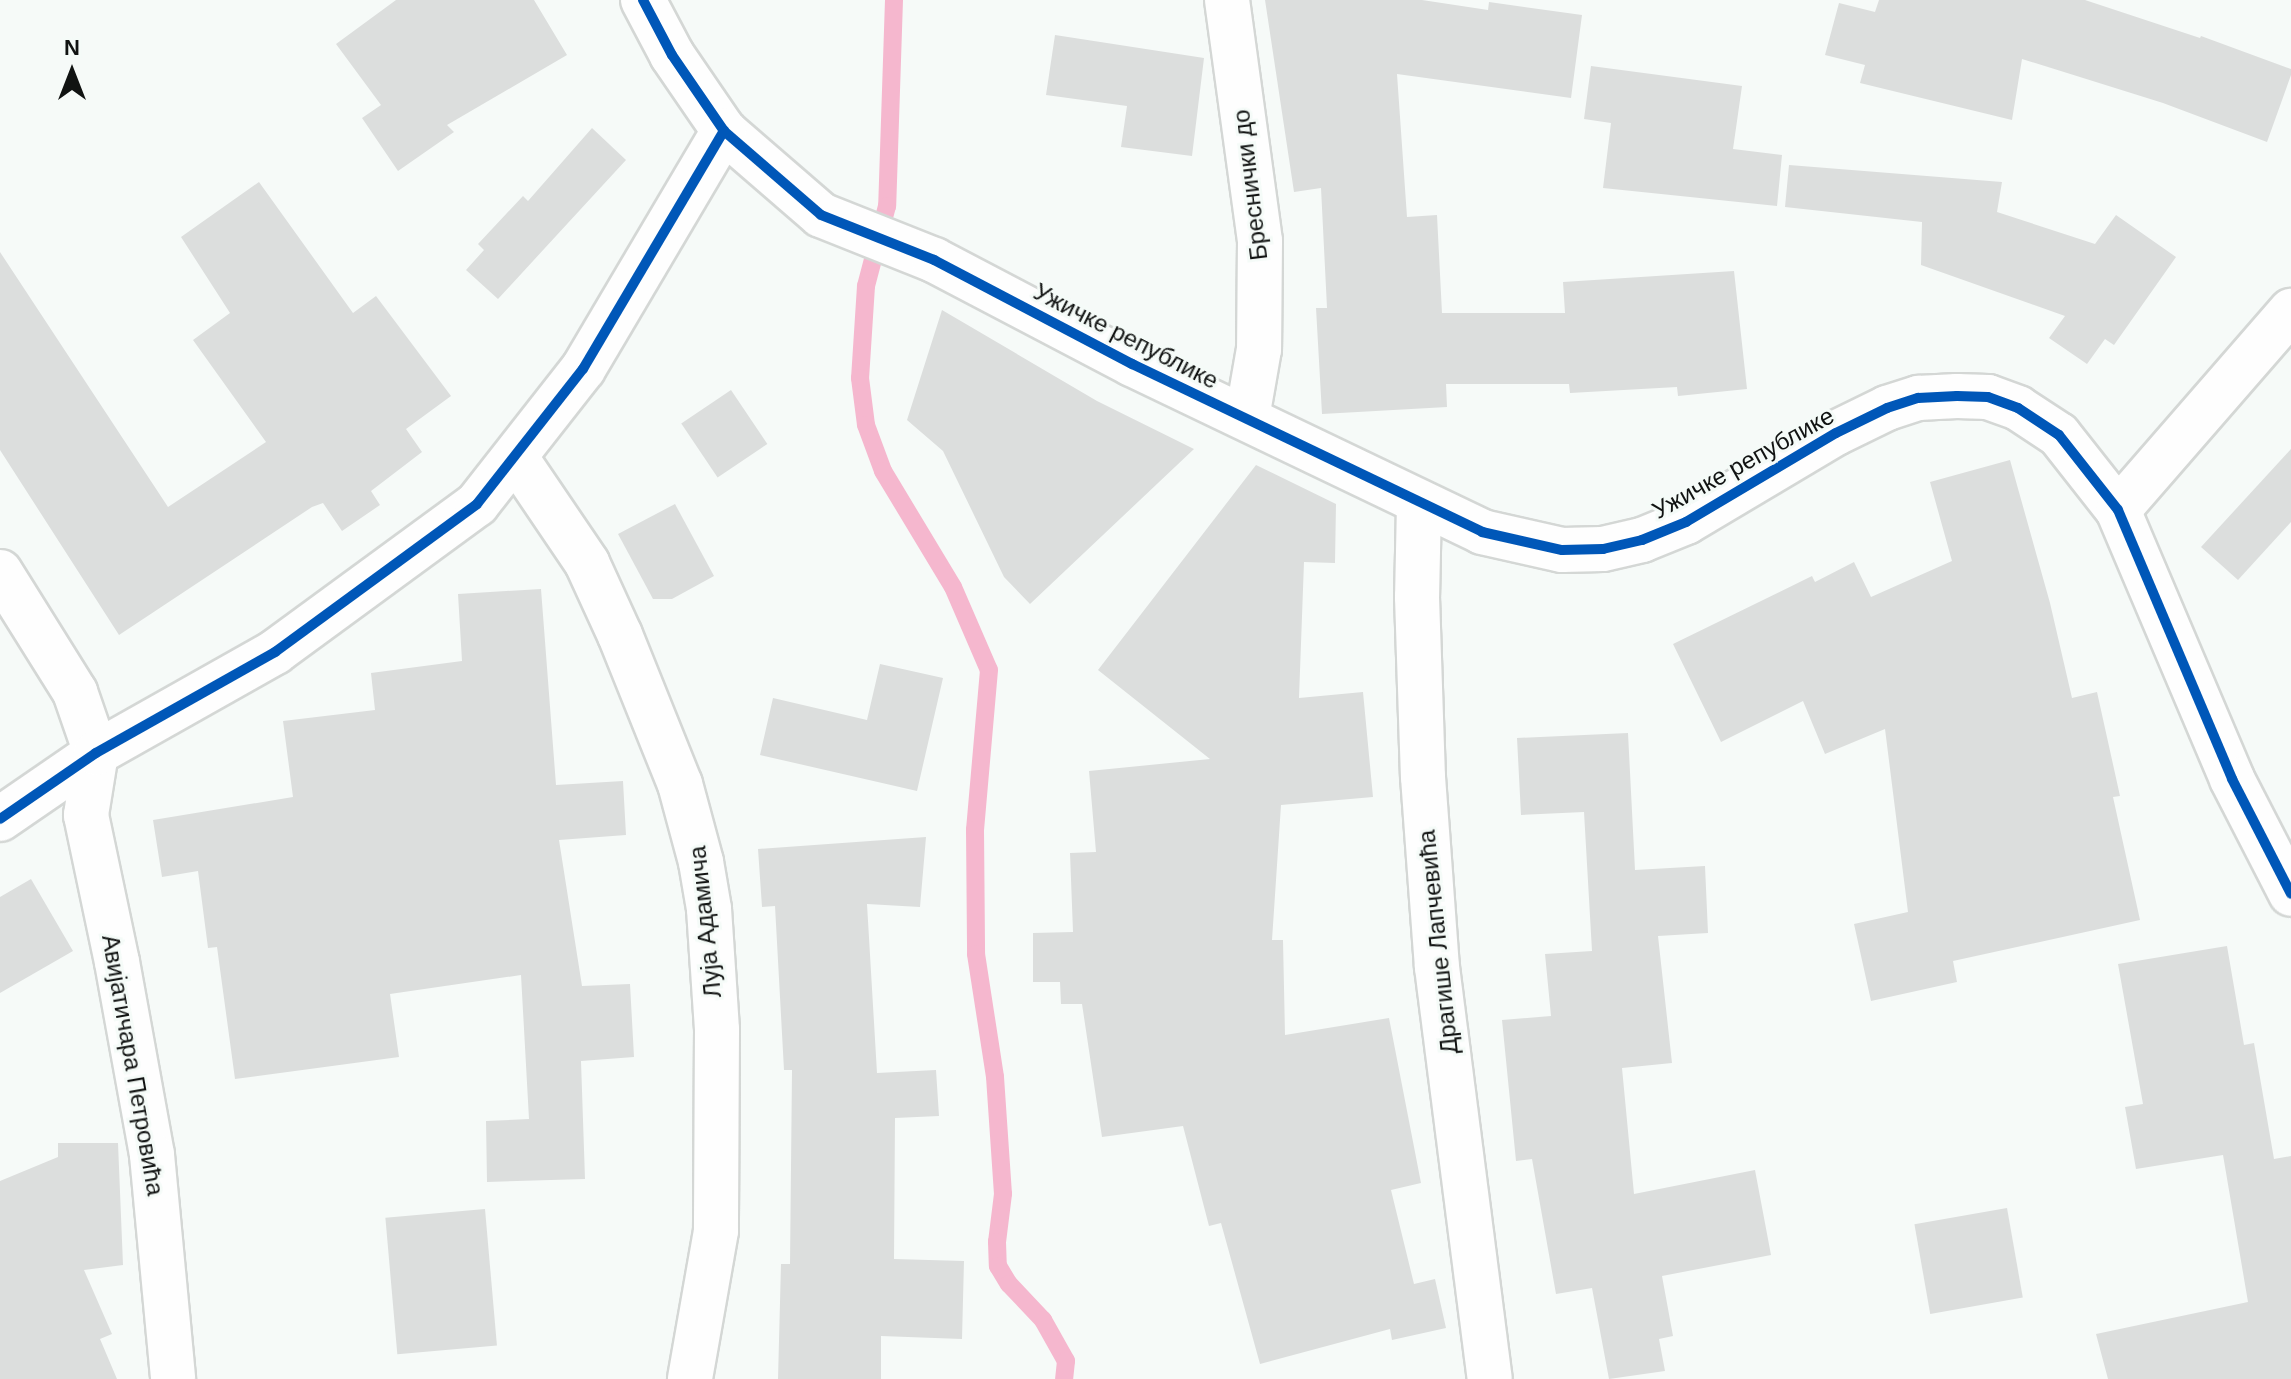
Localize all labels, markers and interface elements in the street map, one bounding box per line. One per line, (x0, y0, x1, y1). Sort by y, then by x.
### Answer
north arrow (32, 32, 112, 112)
text: N (64, 35, 80, 60)
street label: Бреснички до (1226, 108, 1274, 262)
street label: Ужичке републике (1029, 277, 1223, 395)
street label: Ужичке републике (1647, 401, 1839, 525)
street label: Драгише Лапчевића (1412, 829, 1464, 1055)
street label: Луја Адамича (683, 845, 727, 999)
street label: Авијатичара Петровића (96, 932, 170, 1198)

